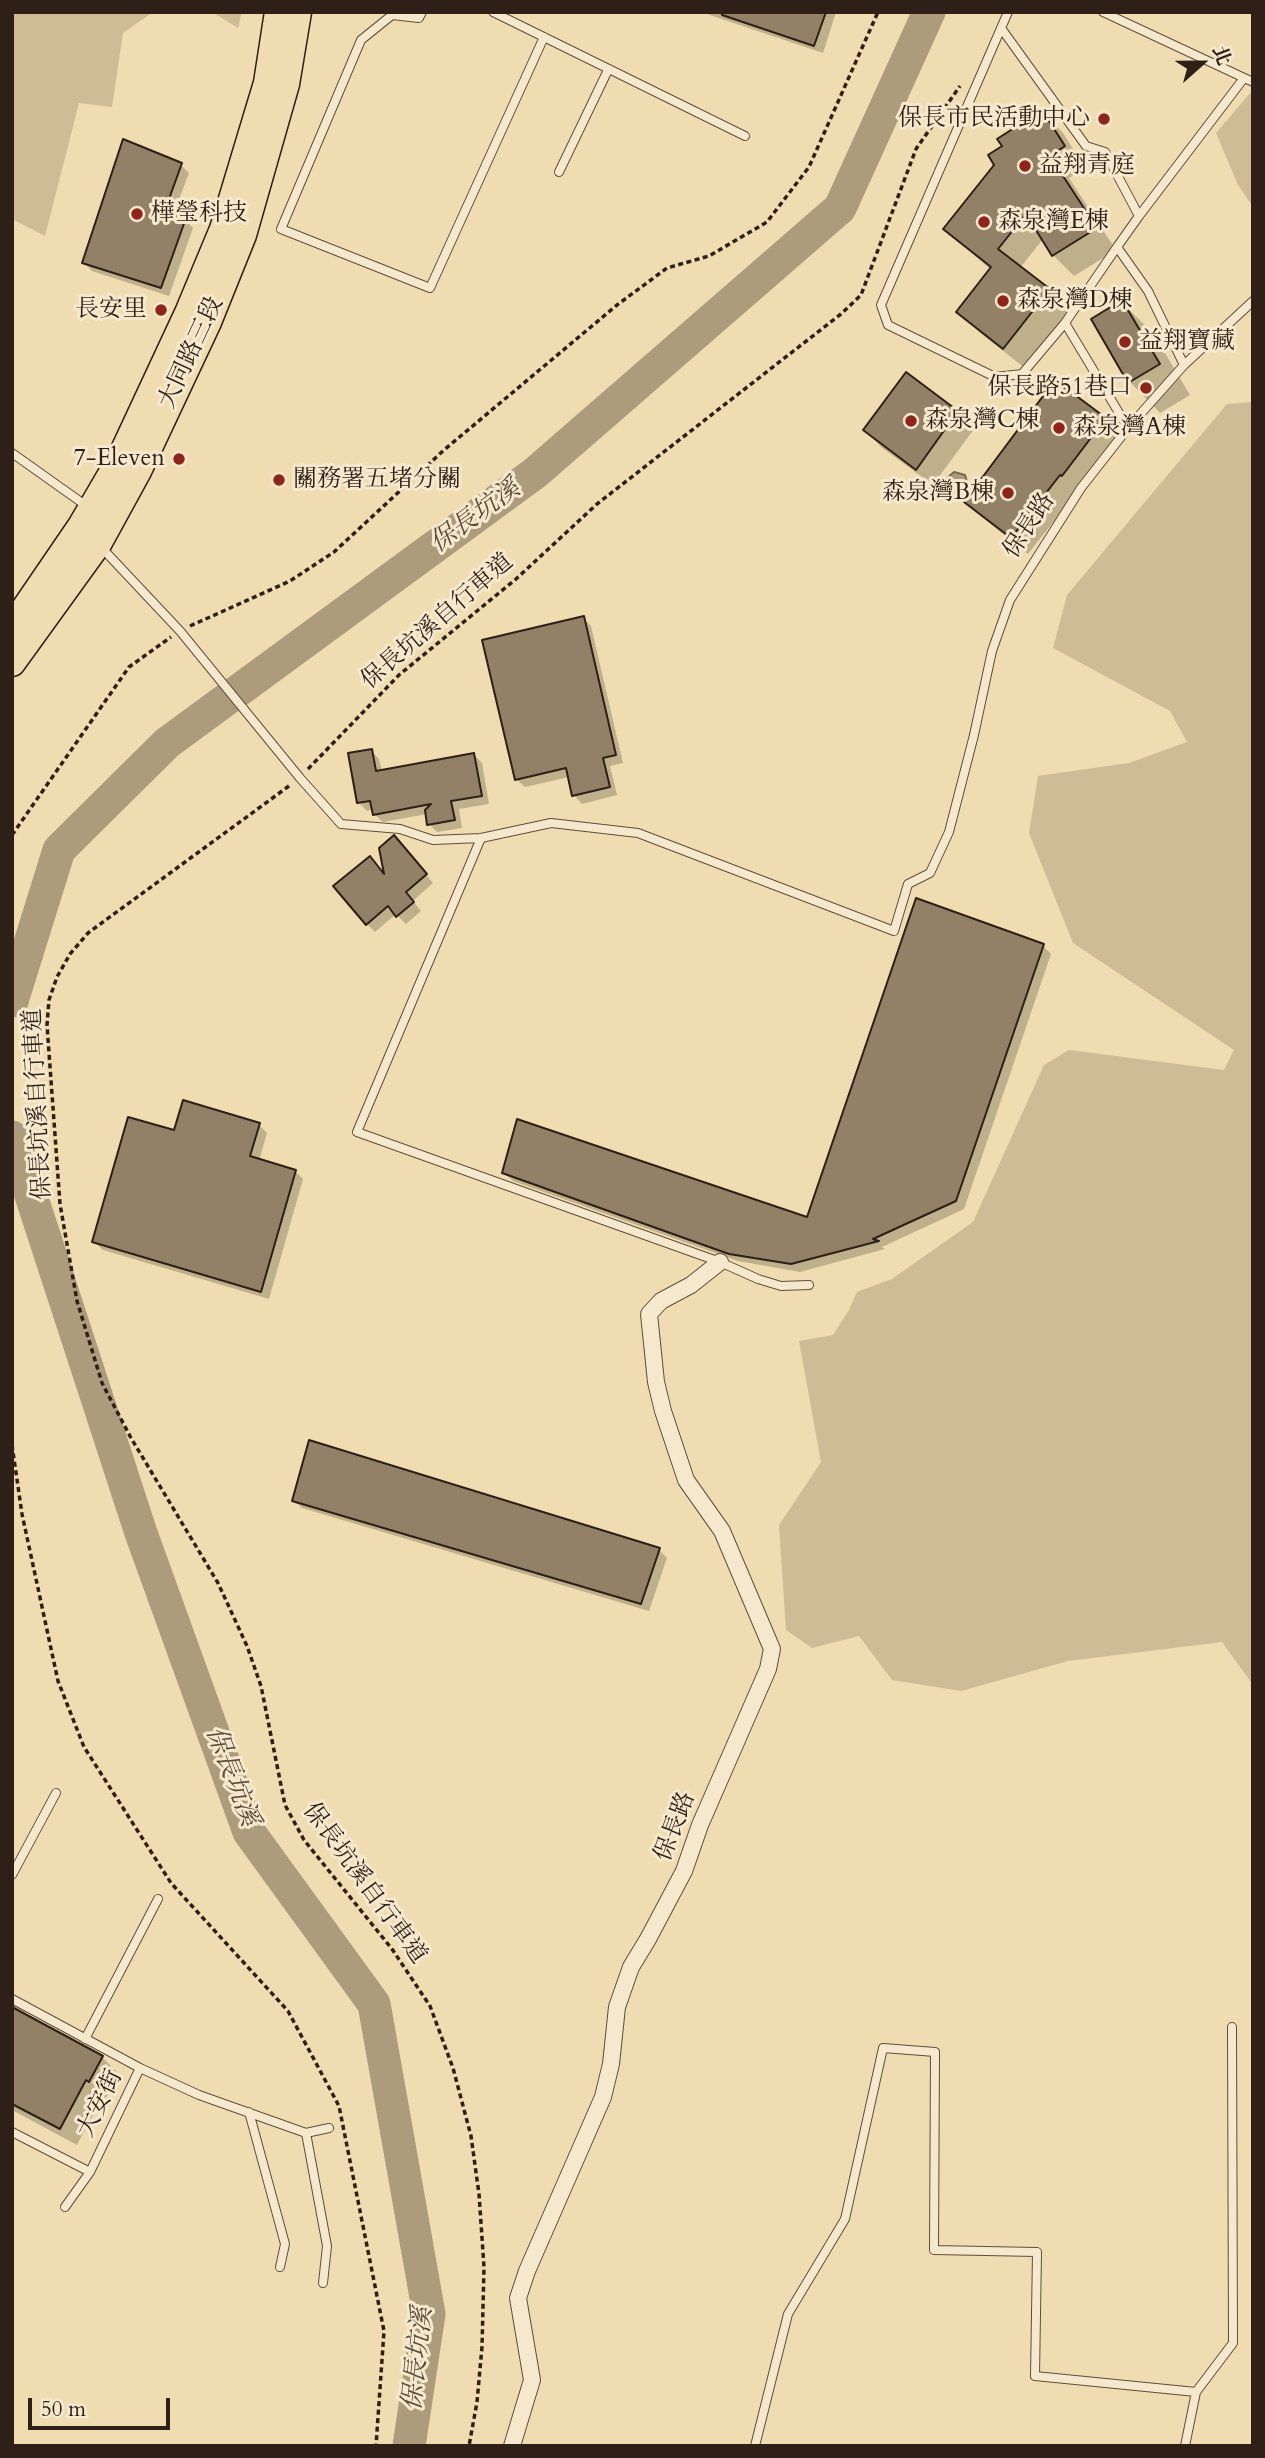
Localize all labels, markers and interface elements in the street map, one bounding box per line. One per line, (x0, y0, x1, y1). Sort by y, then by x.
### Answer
north arrow (1167, 28, 1237, 98)
text: 北 (1206, 42, 1237, 69)
place label: 保長市民活動中心 (898, 105, 1090, 133)
marker: 保長市民活動中心 (1096, 111, 1112, 127)
place label: 益翔青庭 (1039, 152, 1135, 180)
marker: 益翔青庭 (1017, 158, 1033, 174)
place label: 樺瑩科技 (151, 200, 247, 228)
marker: 樺瑩科技 (129, 206, 145, 222)
place label: 森泉灣E棟 (998, 208, 1109, 236)
marker: 森泉灣E棟 (976, 214, 992, 230)
place label: 森泉灣D棟 (1017, 287, 1132, 315)
street label: 大同路三段 (154, 293, 230, 413)
marker: 森泉灣D棟 (995, 293, 1011, 309)
place label: 長安里 (75, 296, 147, 324)
marker: 長安里 (153, 302, 169, 318)
place label: 益翔寶藏 (1139, 328, 1235, 356)
marker: 益翔寶藏 (1117, 334, 1133, 350)
place label: 保長路51巷口 (987, 374, 1132, 402)
marker: 保長路51巷口 (1138, 380, 1154, 396)
place label: 森泉灣C棟 (925, 407, 1039, 435)
marker: 森泉灣C棟 (903, 413, 919, 429)
place label: 森泉灣A棟 (1073, 414, 1186, 442)
marker: 森泉灣A棟 (1051, 420, 1067, 436)
place label: 7-Eleven (74, 445, 165, 473)
marker: 7-Eleven (171, 451, 187, 467)
place label: 關務署五堵分關 (293, 466, 461, 494)
marker: 關務署五堵分關 (271, 472, 287, 488)
water label: 保長坑溪 (425, 474, 527, 560)
place label: 森泉灣B棟 (882, 479, 994, 507)
marker: 森泉灣B棟 (1000, 485, 1016, 501)
street label: 保長路 (998, 488, 1062, 564)
street label: 保長坑溪自行車道 (356, 548, 520, 696)
street label: 保長坑溪自行車道 (20, 1007, 58, 1201)
water label: 保長坑溪 (198, 1723, 264, 1831)
street label: 保長路 (650, 1788, 702, 1866)
street label: 保長坑溪自行車道 (296, 1798, 432, 1970)
street label: 大安街 (72, 2065, 130, 2143)
water label: 保長坑溪 (398, 2306, 440, 2412)
scale bar (32, 2384, 173, 2428)
text: 50 m (41, 2395, 86, 2424)

